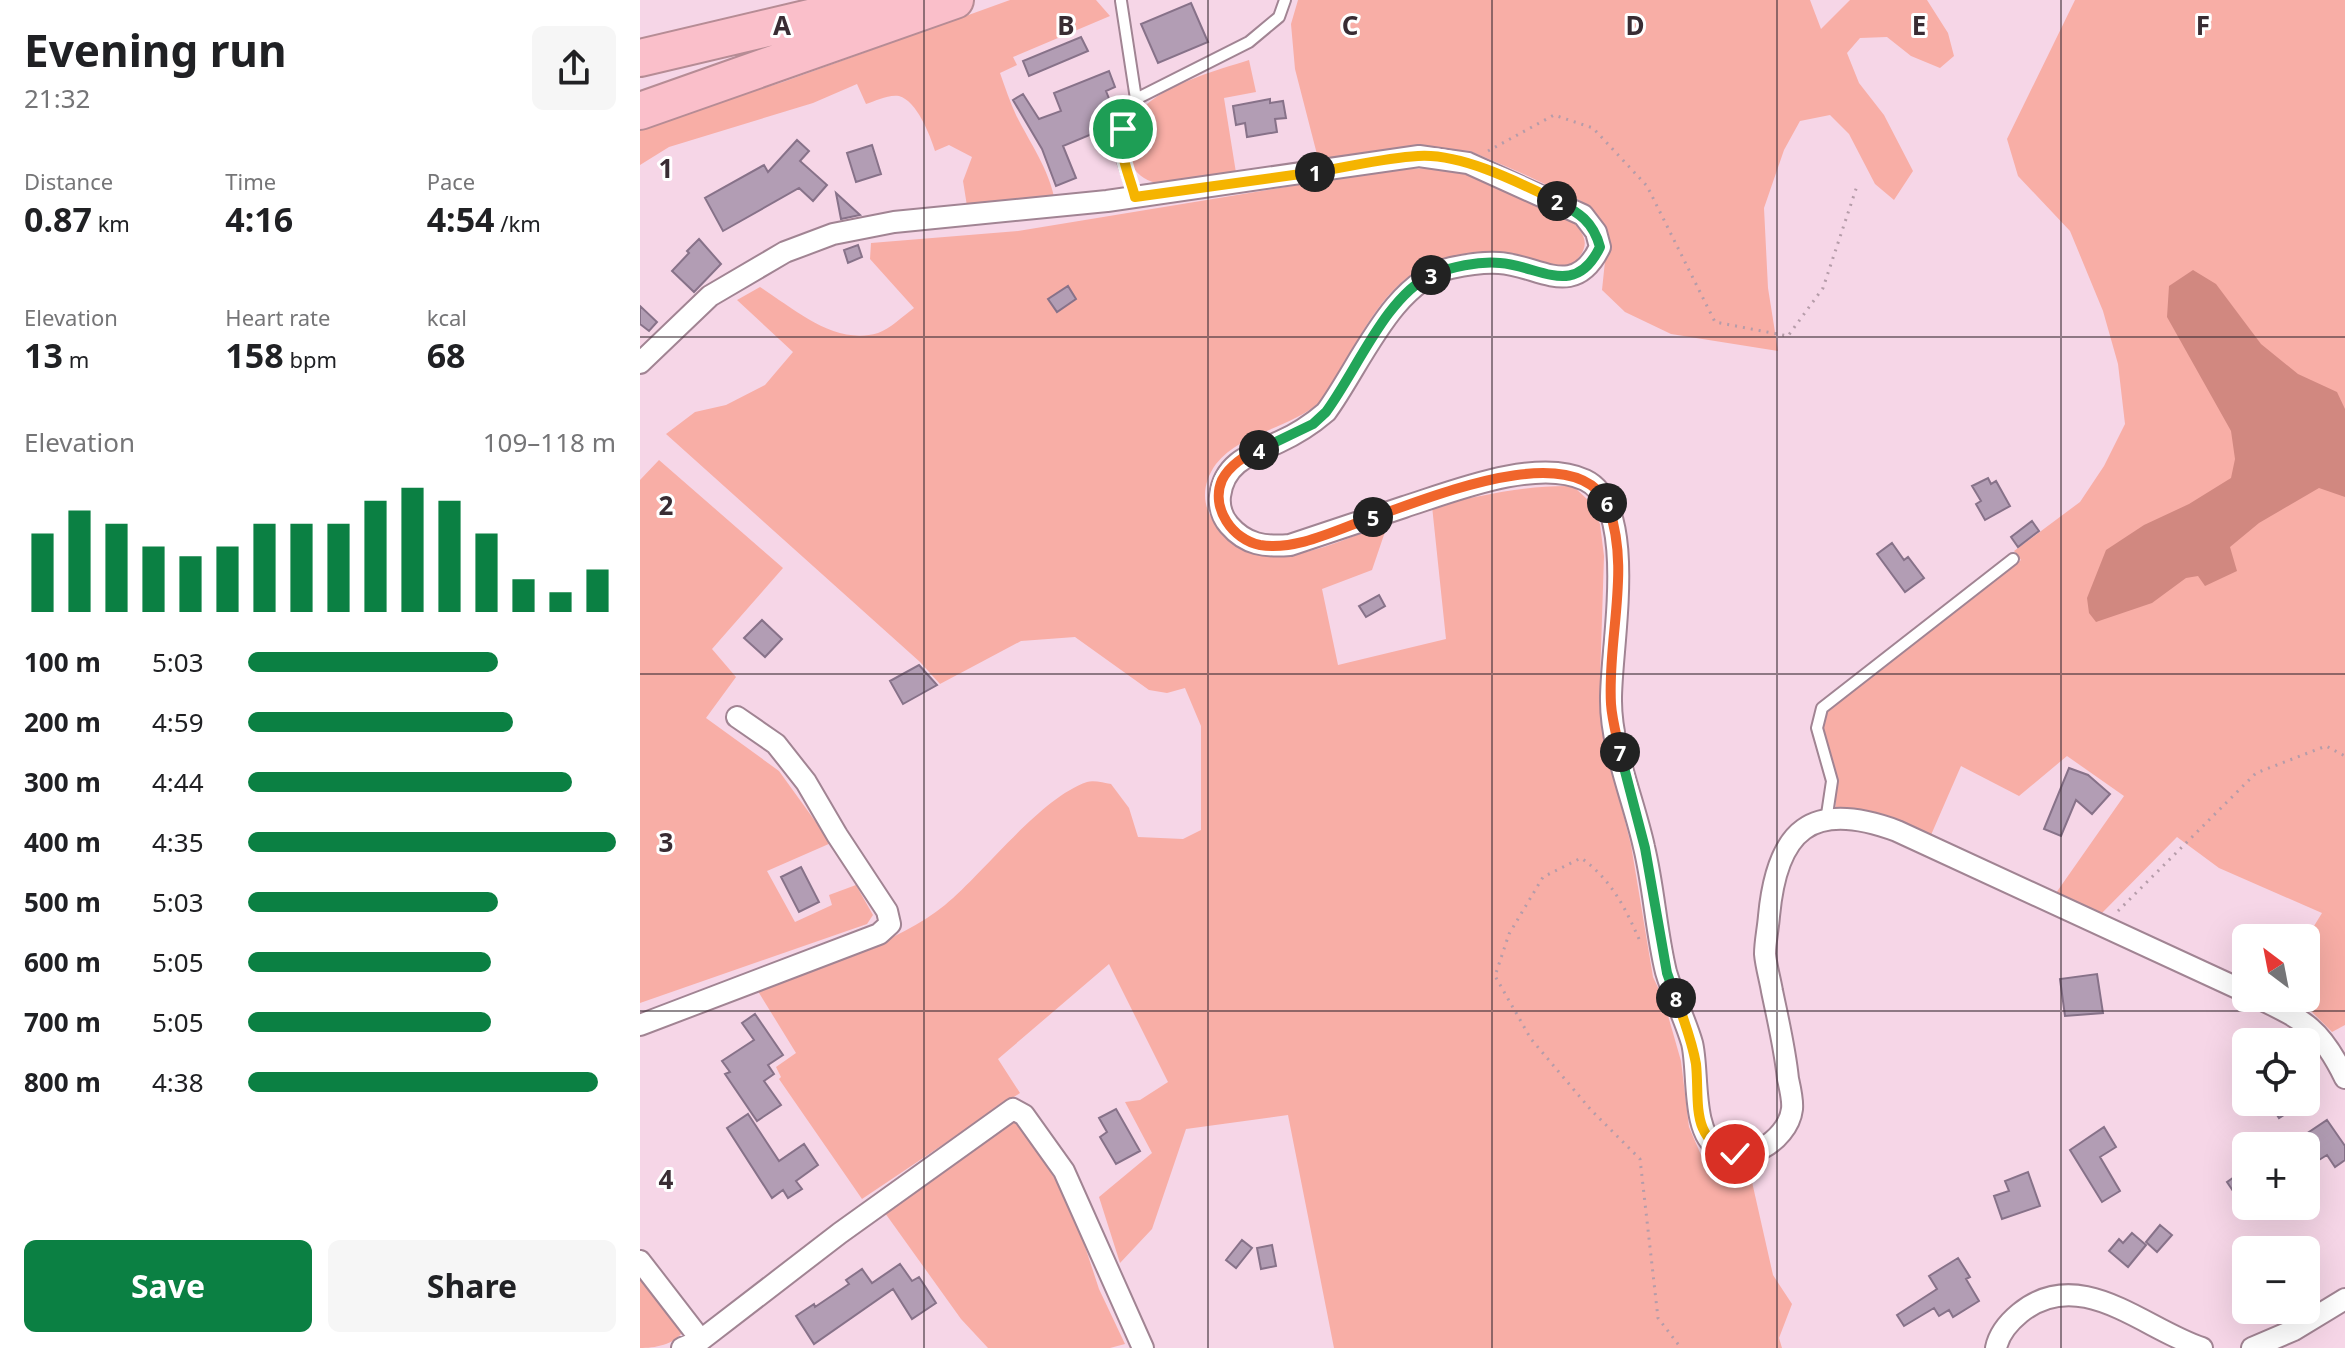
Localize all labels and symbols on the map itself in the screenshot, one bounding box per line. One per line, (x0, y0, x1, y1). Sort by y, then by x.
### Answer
text: A (773, 7, 791, 43)
text: B (1057, 7, 1075, 43)
text: C (1342, 7, 1358, 43)
text: D (1625, 7, 1645, 43)
text: E (1912, 7, 1926, 43)
text: F (2196, 7, 2210, 43)
pin (1089, 95, 1157, 163)
text: 1 (659, 150, 673, 186)
pin: 1 (1295, 152, 1335, 192)
pin: 2 (1537, 181, 1577, 221)
pin: 3 (1411, 255, 1451, 295)
pin: 4 (1239, 430, 1279, 470)
pin: 6 (1587, 483, 1627, 523)
text: 2 (659, 487, 674, 523)
pin: 5 (1353, 497, 1393, 537)
pin: 7 (1600, 732, 1640, 772)
text: 3 (659, 824, 673, 860)
north arrow (2232, 924, 2320, 1012)
pin: 8 (1656, 978, 1696, 1018)
pin (1701, 1120, 1769, 1188)
text: 4 (659, 1161, 674, 1197)

